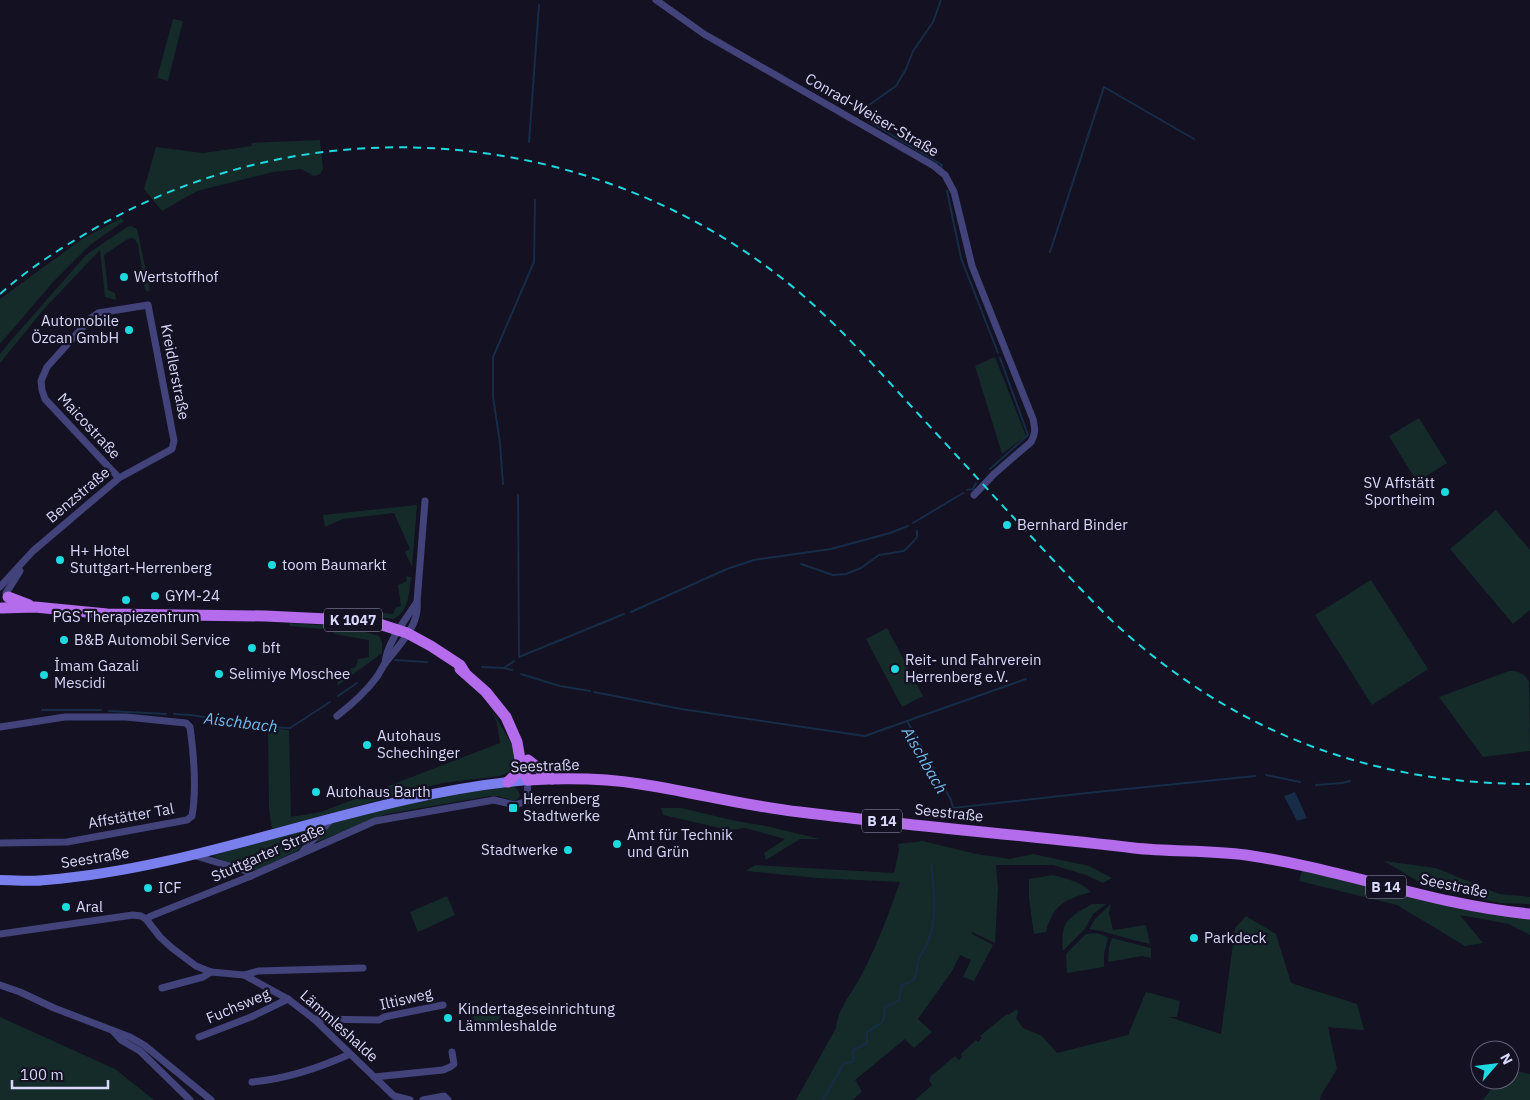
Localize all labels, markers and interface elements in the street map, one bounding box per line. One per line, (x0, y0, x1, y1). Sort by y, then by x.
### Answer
street label: Conrad-Weiser-Straße (802, 69, 942, 161)
place label: Wertstoffhof (134, 267, 218, 286)
marker: Wertstoffhof (118, 271, 130, 283)
place label: Automobile Özcan GmbH (31, 311, 119, 347)
street label: Kreidlerstraße (157, 322, 194, 421)
marker: Automobile Özcan GmbH (123, 324, 135, 336)
street label: Maicostraße (54, 389, 125, 463)
street label: Benzstraße (42, 463, 113, 527)
place label: SV Affstätt Sportheim (1363, 473, 1435, 509)
marker: SV Affstätt Sportheim (1439, 486, 1451, 498)
place label: Bernhard Binder (1017, 515, 1128, 534)
marker: Bernhard Binder (1001, 519, 1013, 531)
place label: H+ Hotel Stuttgart-Herrenberg (70, 541, 212, 577)
marker: H+ Hotel Stuttgart-Herrenberg (54, 554, 66, 566)
place label: toom Baumarkt (282, 555, 387, 574)
marker: toom Baumarkt (266, 559, 278, 571)
place label: GYM-24 (165, 586, 220, 605)
marker: GYM-24 (149, 590, 161, 602)
marker: PGS Therapiezentrum (120, 594, 132, 606)
place label: PGS Therapiezentrum (52, 607, 200, 626)
road number: K 1047 (324, 608, 382, 632)
place label: B&B Automobil Service (74, 630, 230, 649)
marker: B&B Automobil Service (58, 634, 70, 646)
place label: bft (262, 638, 281, 657)
marker: bft (246, 642, 258, 654)
place label: Reit- und Fahrverein Herrenberg e.V. (905, 650, 1042, 686)
place label: İmam Gazali Mescidi (54, 656, 139, 692)
marker: Reit- und Fahrverein Herrenberg e.V. (889, 663, 901, 675)
place label: Selimiye Moschee (229, 664, 350, 683)
marker: Selimiye Moschee (213, 668, 225, 680)
marker: İmam Gazali Mescidi (38, 669, 50, 681)
water label: Aischbach (202, 707, 279, 736)
water label: Aischbach (897, 722, 952, 797)
place label: Autohaus Schechinger (377, 726, 460, 762)
marker: Autohaus Schechinger (361, 739, 373, 751)
street label: Seestraße (510, 755, 580, 776)
place label: Autohaus Barth (326, 782, 431, 801)
marker: Autohaus Barth (310, 786, 322, 798)
place label: Herrenberg Stadtwerke (523, 789, 600, 825)
street label: Affstätter Tal (86, 799, 175, 832)
street label: Seestraße (914, 799, 984, 826)
marker: Herrenberg Stadtwerke (507, 802, 519, 814)
road number: B 14 (862, 809, 902, 832)
street label: Stuttgarter Straße (208, 819, 327, 886)
place label: Amt für Technik und Grün (627, 825, 733, 861)
marker: Amt für Technik und Grün (611, 838, 623, 850)
place label: Stadtwerke (481, 840, 558, 859)
street label: Seestraße (59, 843, 130, 872)
marker: Stadtwerke (562, 844, 574, 856)
street label: Seestraße (1418, 869, 1490, 902)
road number: B 14 (1366, 876, 1406, 899)
place label: ICF (158, 878, 182, 897)
marker: ICF (142, 882, 154, 894)
place label: Aral (76, 897, 103, 916)
marker: Aral (60, 901, 72, 913)
place label: Parkdeck (1204, 928, 1267, 947)
marker: Parkdeck (1188, 932, 1200, 944)
street label: Iltisweg (378, 983, 434, 1014)
street label: Fuchsweg (203, 984, 273, 1027)
street label: Lämmleshalde (296, 985, 382, 1066)
place label: Kindertageseinrichtung Lämmleshalde (458, 999, 615, 1035)
marker: Kindertageseinrichtung Lämmleshalde (442, 1012, 454, 1024)
north arrow (1470, 1040, 1520, 1090)
text: N (1496, 1050, 1517, 1068)
scale bar (12, 1058, 109, 1090)
text: 100 m (20, 1065, 64, 1084)

